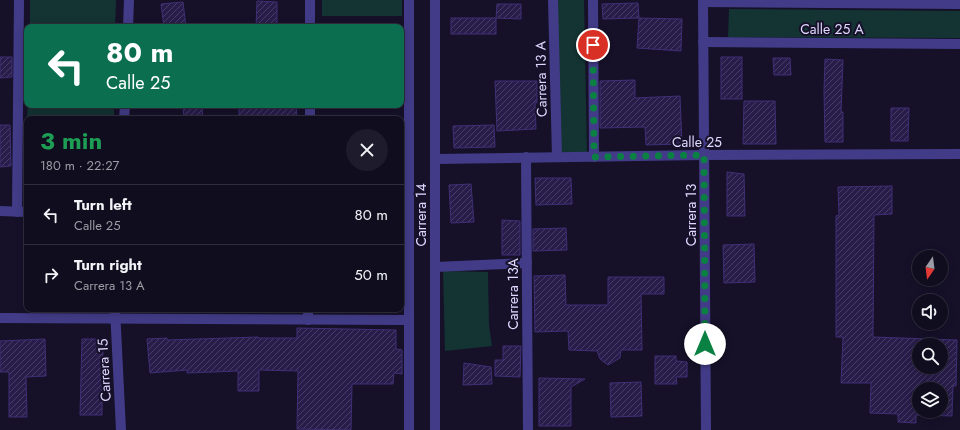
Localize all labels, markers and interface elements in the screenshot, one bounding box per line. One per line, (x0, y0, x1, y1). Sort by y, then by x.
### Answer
street label: Calle 25 A (800, 19, 864, 39)
pin (576, 28, 610, 62)
text: 80 m (106, 32, 173, 73)
icon: arrive (582, 34, 604, 56)
icon: left (40, 40, 92, 92)
street label: Carrera 13 A (530, 40, 552, 117)
text: Calle 25 (106, 70, 170, 96)
text: 3 min (40, 123, 102, 158)
button: close (346, 129, 388, 171)
street label: Calle 25 (672, 132, 722, 152)
text: 180 m · 22:27 (40, 156, 119, 175)
street label: Carrera 14 (411, 183, 431, 247)
street label: Carrera 13 (681, 183, 701, 246)
text: Turn left (74, 194, 132, 216)
icon: left (40, 204, 62, 226)
text: 80 m (355, 204, 388, 226)
text: Calle 25 (74, 216, 120, 235)
north arrow (912, 250, 948, 286)
map controls (912, 250, 948, 418)
text: Turn right (74, 254, 142, 276)
street label: Carrera 13A (503, 257, 523, 330)
icon: right (40, 264, 62, 286)
text: 50 m (354, 264, 388, 286)
text: Carrera 13 A (74, 276, 145, 295)
button: sound (912, 294, 948, 330)
position arrow (684, 323, 726, 365)
street label: Carrera 15 (92, 338, 116, 402)
button: search (912, 338, 948, 374)
button: layers (912, 382, 948, 418)

